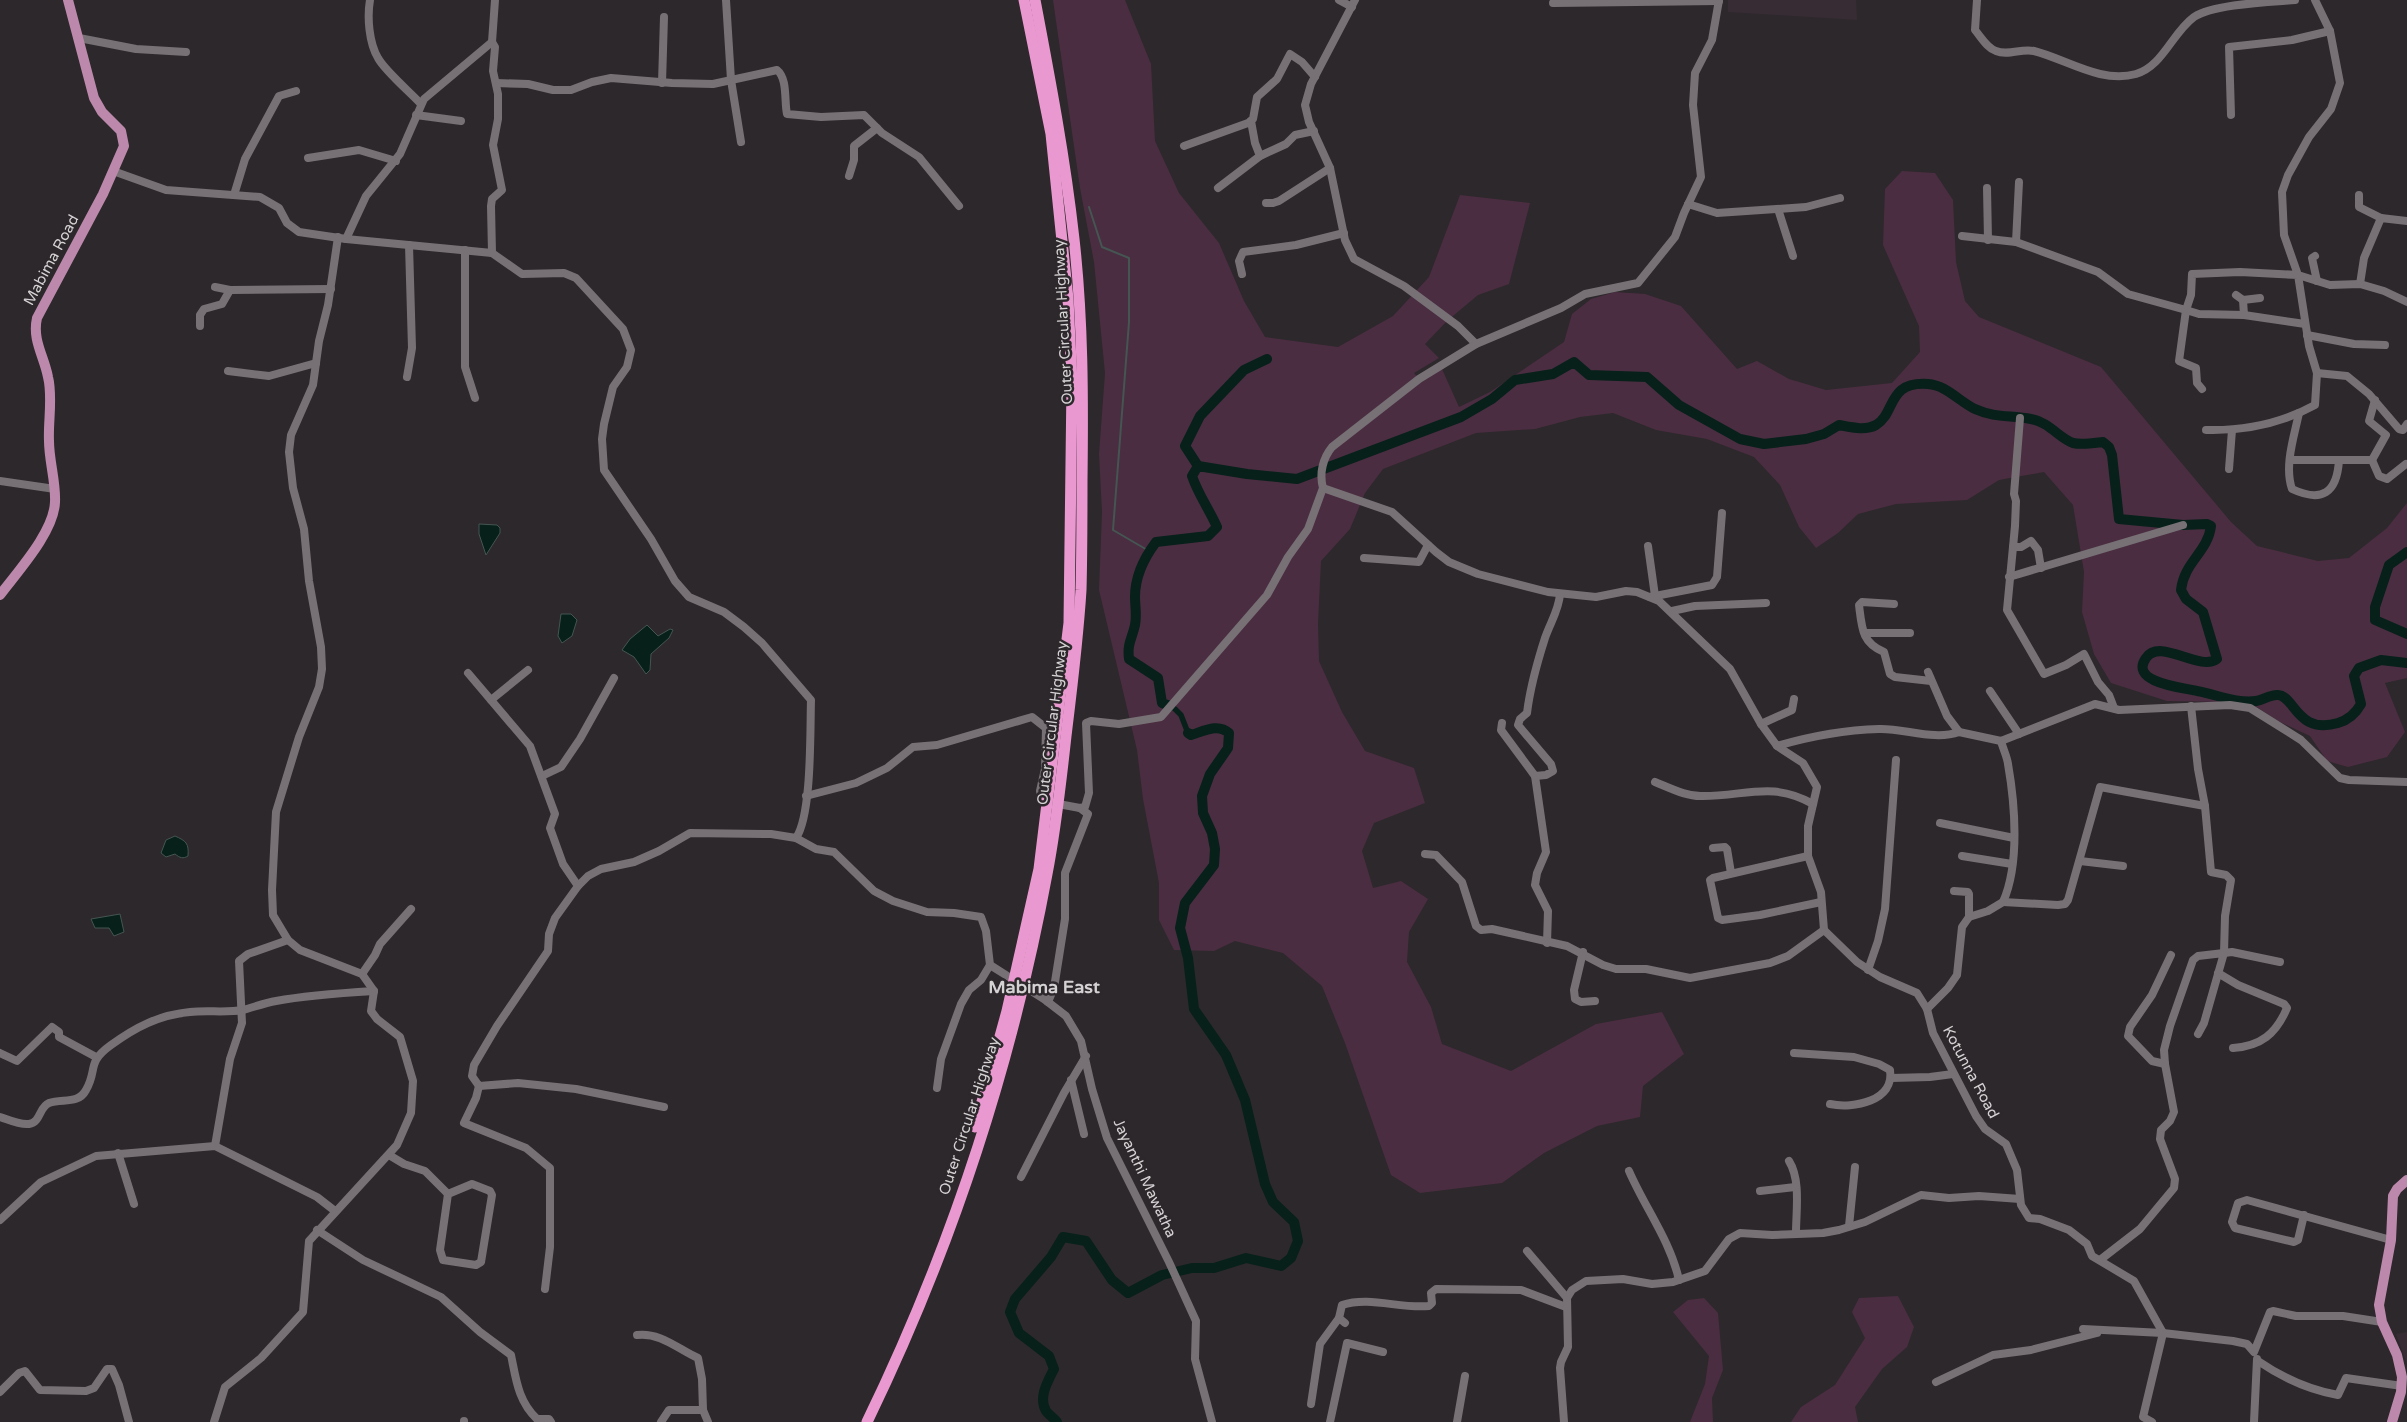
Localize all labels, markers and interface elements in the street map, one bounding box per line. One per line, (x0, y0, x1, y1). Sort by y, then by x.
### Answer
street label: Mabima Road (20, 212, 82, 308)
street label: Outer Circular Highway (1050, 239, 1076, 405)
street label: Outer Circular Highway (1033, 640, 1071, 806)
district label: Mabima East (988, 976, 1100, 998)
street label: Kotunna Road (1939, 1023, 2003, 1121)
street label: Outer Circular Highway (935, 1035, 1003, 1197)
street label: Jayanthi Mawatha (1110, 1116, 1180, 1240)

